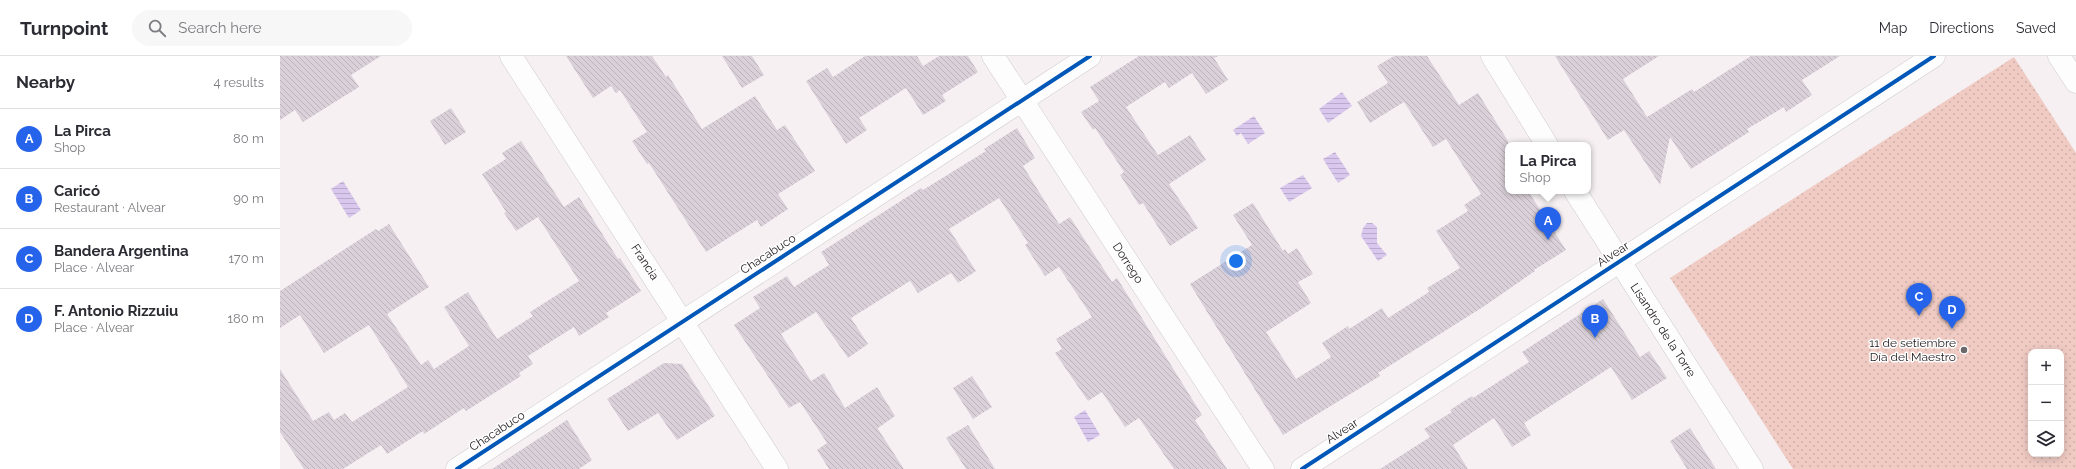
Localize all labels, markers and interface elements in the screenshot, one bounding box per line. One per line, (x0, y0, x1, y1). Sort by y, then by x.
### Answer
search box (132, 10, 412, 46)
text: Turnpoint (20, 17, 108, 39)
icon: search (146, 17, 168, 39)
text: Search here (178, 19, 262, 37)
text: Map (1879, 20, 1907, 36)
text: Directions (1929, 20, 1994, 36)
text: Saved (2016, 20, 2056, 36)
text: Nearby (16, 72, 75, 92)
text: 4 results (213, 75, 264, 90)
text: La Pirca (54, 122, 111, 140)
text: A (25, 131, 33, 146)
text: 80 m (233, 131, 264, 146)
text: Shop (54, 140, 85, 155)
popup (1505, 142, 1591, 194)
text: La Pirca (1520, 152, 1576, 170)
text: Shop (1520, 170, 1551, 185)
text: Caricó (54, 182, 100, 200)
text: B (25, 191, 33, 206)
text: 90 m (233, 191, 264, 206)
text: Restaurant · Alvear (54, 200, 166, 215)
pin: A (1535, 207, 1561, 240)
street label: Chacabuco (738, 231, 798, 277)
street label: Alvear (1594, 238, 1632, 269)
street label: Dorrego (1110, 240, 1146, 286)
street label: Francia (628, 241, 662, 283)
text: Bandera Argentina (54, 242, 189, 260)
text: C (25, 251, 33, 266)
text: 170 m (228, 251, 264, 266)
your location (1226, 251, 1246, 271)
text: Place · Alvear (54, 260, 134, 275)
street label: Lisandro de la Torre (1627, 280, 1699, 380)
pin: C (1906, 283, 1932, 316)
pin: D (1939, 296, 1965, 329)
text: F. Antonio Rizzuiu (54, 302, 178, 320)
pin: B (1582, 305, 1608, 338)
text: D (24, 311, 34, 326)
text: 180 m (228, 311, 264, 326)
text: Place · Alvear (54, 320, 134, 335)
place label: 11 de setiembre Día del Maestro (1869, 336, 1956, 364)
marker: 11 de setiembre Día del Maestro (1959, 345, 1969, 355)
map controls (2028, 349, 2064, 457)
button: + (2028, 349, 2064, 385)
button: − (2028, 385, 2064, 421)
street label: Chacabuco (467, 408, 527, 454)
street label: Alvear (1323, 415, 1361, 446)
button: layers (2028, 421, 2064, 457)

